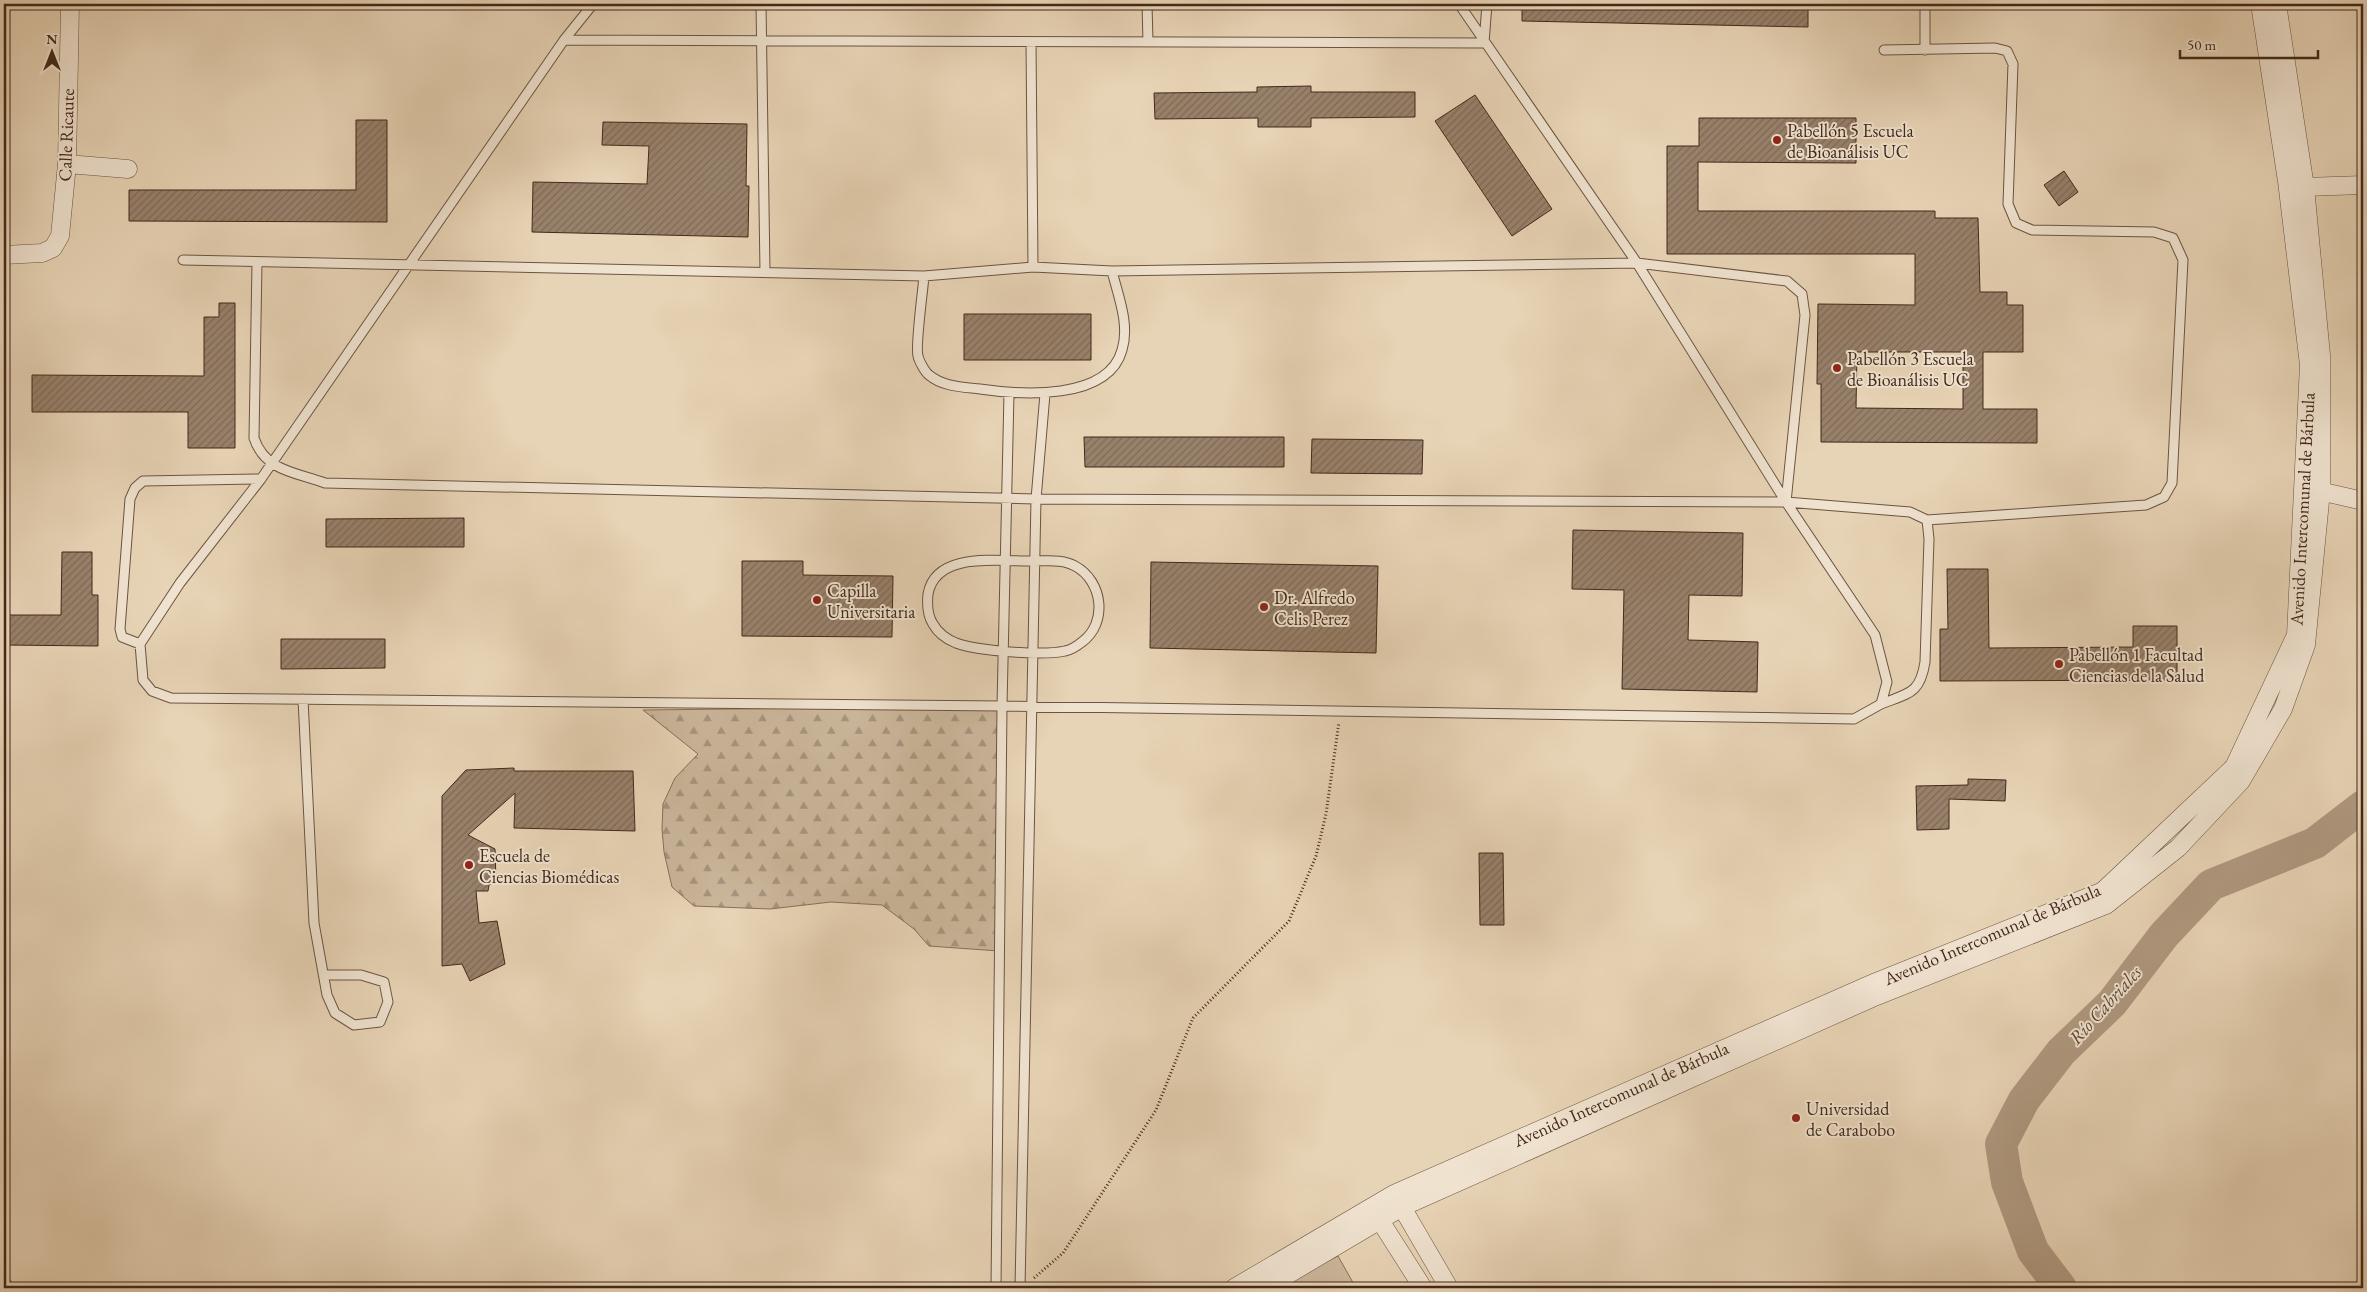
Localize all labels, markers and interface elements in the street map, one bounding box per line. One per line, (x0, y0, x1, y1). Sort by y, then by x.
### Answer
north arrow (28, 28, 78, 78)
scale bar (2180, 28, 2317, 60)
text: N (46, 30, 58, 48)
text: 50 m (2187, 35, 2216, 54)
street label: Calle Ricaute (53, 88, 79, 182)
place label: Pabellón 5 Escuela de Bioanálisis UC (1787, 119, 1915, 163)
marker: Pabellón 5 Escuela de Bioanálisis UC (1771, 134, 1783, 146)
place label: Pabellón 3 Escuela de Bioanálisis UC (1847, 347, 1975, 391)
marker: Pabellón 3 Escuela de Bioanálisis UC (1831, 362, 1843, 374)
street label: Avenido Intercomunal de Bárbula (2284, 391, 2320, 627)
place label: Capilla Universitaria (827, 579, 916, 623)
place label: Dr. Alfredo Celis Perez (1274, 586, 1355, 630)
marker: Capilla Universitaria (811, 594, 823, 606)
marker: Dr. Alfredo Celis Perez (1258, 601, 1270, 613)
place label: Pabellón 1 Facultad Ciencias de la Salud (2069, 643, 2205, 687)
marker: Pabellón 1 Facultad Ciencias de la Salud (2053, 658, 2065, 670)
place label: Escuela de Ciencias Biomédicas (479, 844, 620, 888)
marker: Escuela de Ciencias Biomédicas (463, 859, 475, 871)
street label: Avenido Intercomunal de Bárbula (1879, 878, 2105, 991)
water label: Río Cabriales (2063, 960, 2147, 1050)
street label: Avenido Intercomunal de Bárbula (1509, 1036, 1733, 1152)
place label: Universidad de Carabobo (1806, 1097, 1895, 1141)
marker: Universidad de Carabobo (1790, 1112, 1802, 1124)

